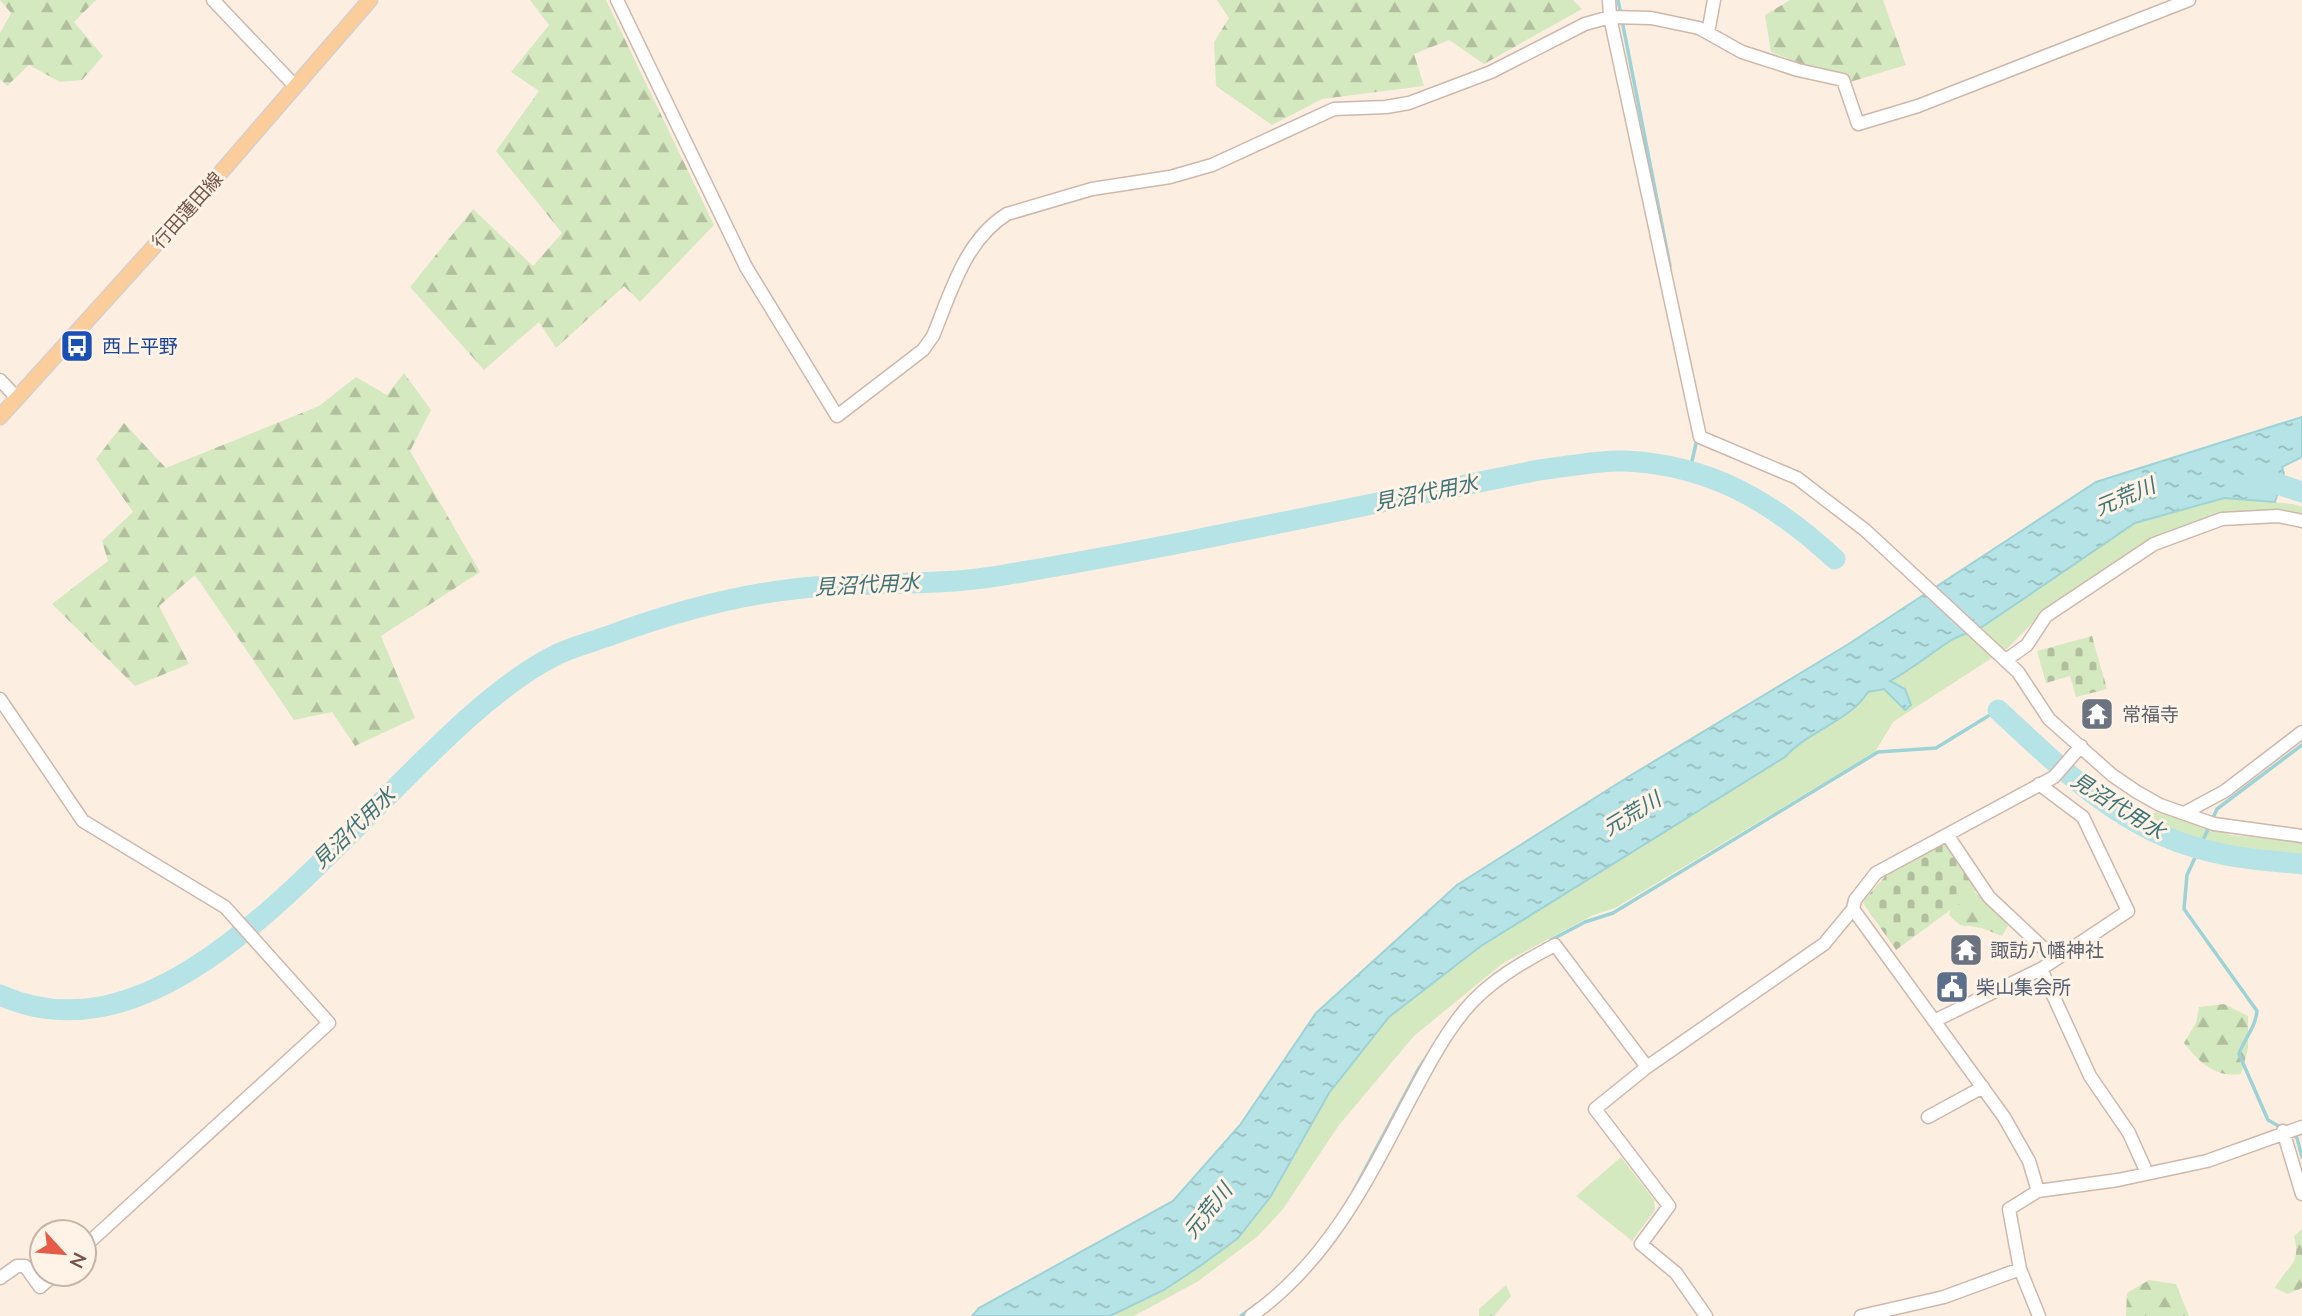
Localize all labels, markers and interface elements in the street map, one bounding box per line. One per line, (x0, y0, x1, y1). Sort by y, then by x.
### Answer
street label: 行田蓮田線 (146, 167, 228, 253)
bus stop icon: 西上平野 (58, 327, 96, 365)
place label: 西上平野 (102, 334, 178, 358)
water label: 見沼代用水 (1372, 469, 1482, 515)
water label: 元荒川 (2091, 471, 2161, 520)
water label: 見沼代用水 (814, 568, 922, 600)
temple icon: 常福寺 (2078, 695, 2116, 733)
place label: 常福寺 (2122, 702, 2179, 726)
water label: 見沼代用水 (2067, 766, 2172, 845)
water label: 見沼代用水 (307, 780, 402, 873)
water label: 元荒川 (1598, 785, 1667, 841)
temple icon: 諏訪八幡神社 (1947, 931, 1985, 969)
place label: 諏訪八幡神社 (1990, 938, 2104, 962)
public building icon: 柴山集会所 (1933, 968, 1971, 1006)
place label: 柴山集会所 (1976, 975, 2071, 999)
water label: 元荒川 (1177, 1176, 1238, 1243)
north arrow (28, 1218, 98, 1288)
text: N (64, 1249, 92, 1272)

